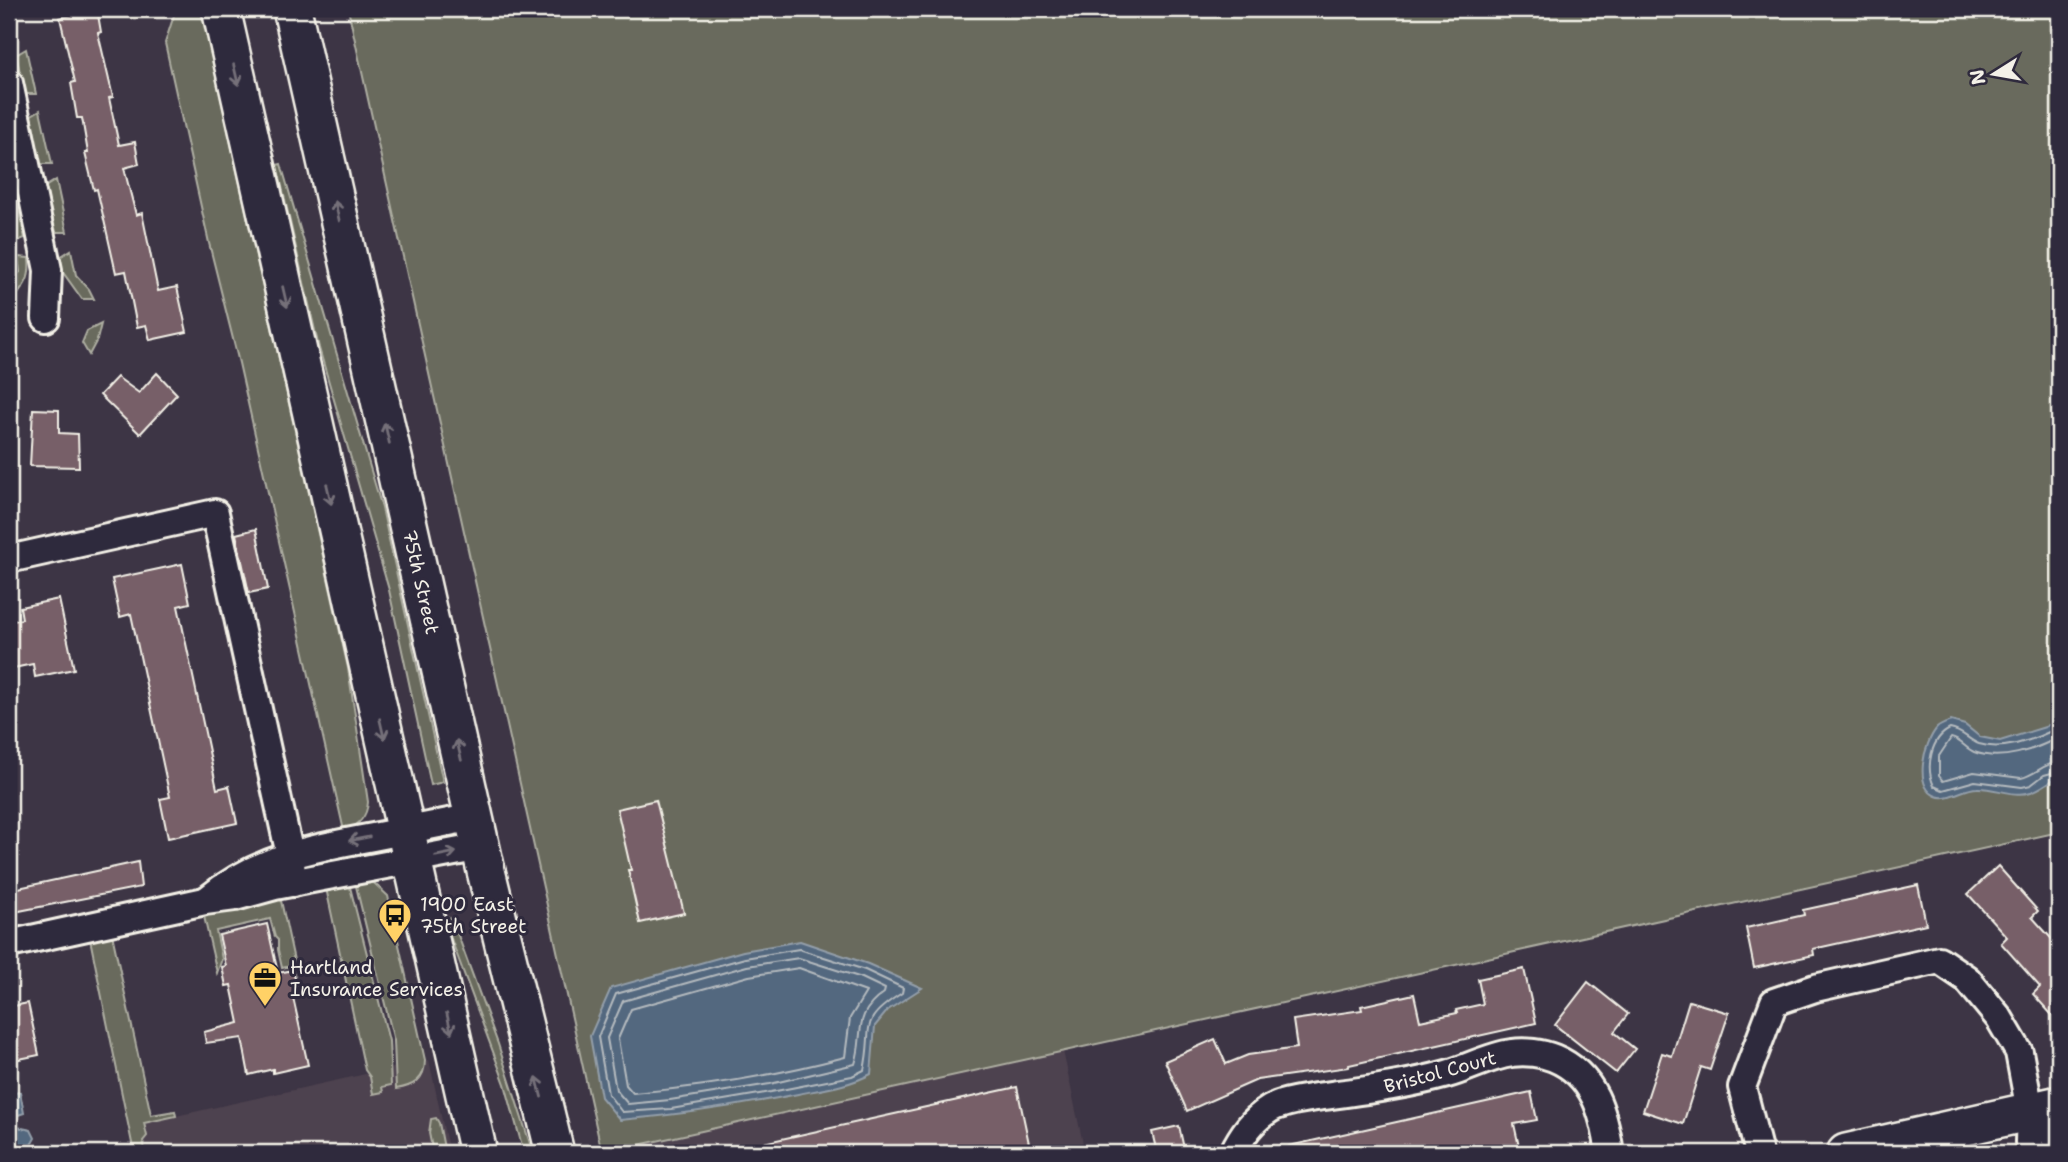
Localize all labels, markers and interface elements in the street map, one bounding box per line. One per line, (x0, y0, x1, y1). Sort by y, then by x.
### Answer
north arrow (1960, 38, 2030, 108)
one-way arrow (229, 63, 243, 86)
text: N (1964, 67, 1992, 87)
one-way arrow (330, 200, 343, 223)
one-way arrow (279, 285, 293, 308)
one-way arrow (380, 422, 393, 445)
one-way arrow (323, 482, 337, 505)
street label: 75th Street (397, 527, 445, 637)
one-way arrow (376, 717, 389, 740)
one-way arrow (452, 739, 465, 762)
one-way arrow (348, 833, 371, 847)
one-way arrow (434, 847, 457, 860)
place label: 1900 East 75th Street (420, 892, 526, 939)
bus stop icon: 1900 East 75th Street (376, 896, 414, 945)
place label: Hartland Insurance Services (290, 955, 463, 1002)
office icon: Hartland Insurance Services (246, 959, 284, 1008)
one-way arrow (442, 1011, 456, 1034)
street label: Bristol Court (1381, 1045, 1499, 1099)
one-way arrow (532, 1076, 545, 1099)

